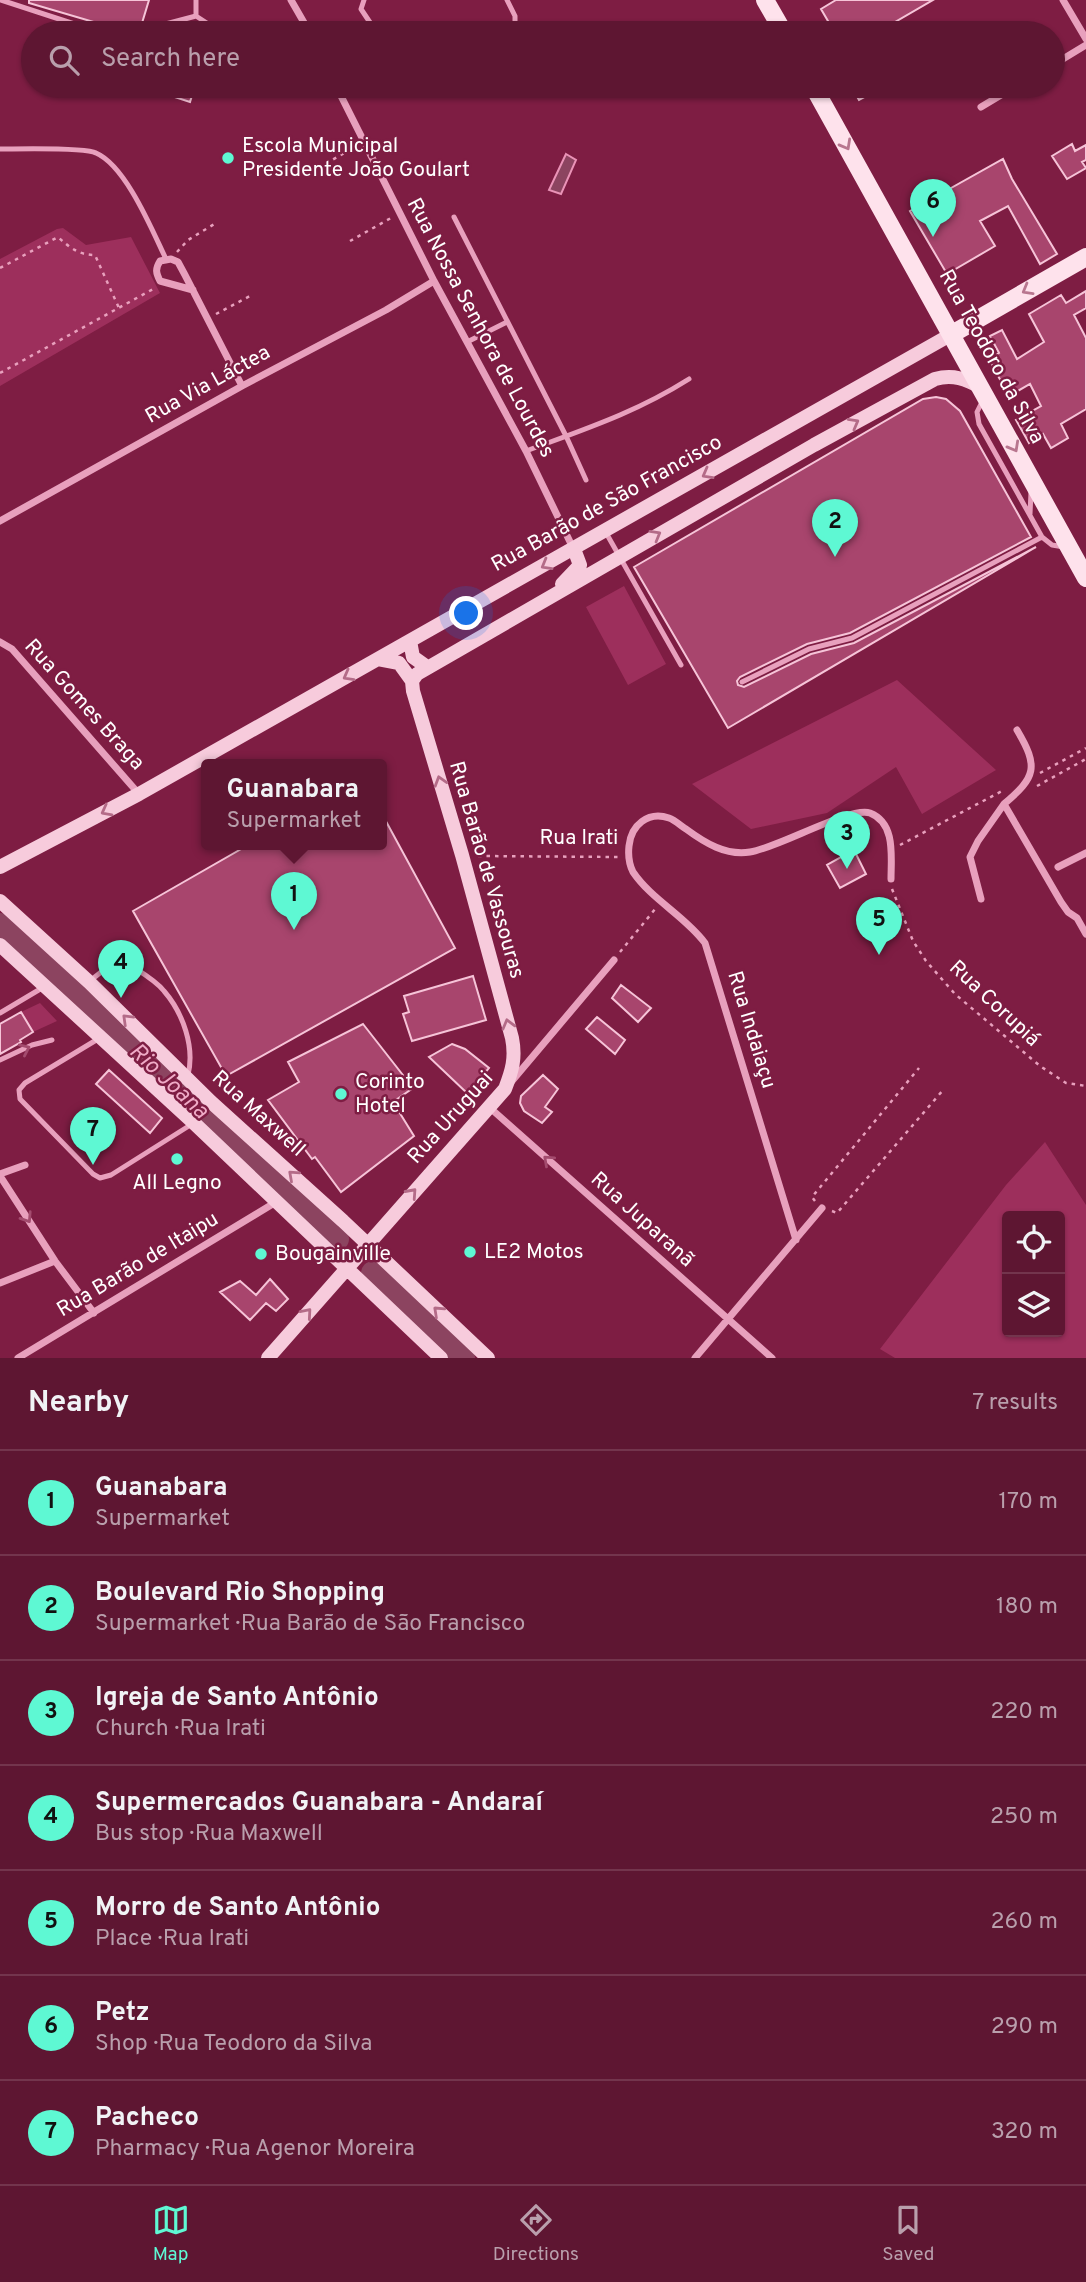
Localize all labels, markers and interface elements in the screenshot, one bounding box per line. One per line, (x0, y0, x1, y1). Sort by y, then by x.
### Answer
search box (21, 21, 1065, 98)
icon: search (45, 41, 83, 79)
text: Search here (101, 43, 240, 76)
place label: Escola Municipal Presidente João Goulart (242, 133, 470, 184)
one-way arrow (838, 138, 851, 151)
marker: Escola Municipal Presidente João Goulart (220, 150, 236, 166)
pin: 6 (910, 179, 956, 237)
street label: Rua Nossa Senhora de Lourdes (400, 193, 560, 463)
street label: Rua Teodoro da Silva (932, 265, 1050, 449)
one-way arrow (1021, 282, 1034, 295)
street label: Rua Via Láctea (141, 340, 275, 430)
one-way arrow (846, 418, 859, 431)
street label: Rua Barão de São Francisco (487, 429, 727, 579)
one-way arrow (1006, 440, 1019, 453)
one-way arrow (701, 466, 714, 479)
pin: 2 (812, 499, 858, 557)
one-way arrow (648, 531, 661, 544)
one-way arrow (541, 557, 553, 570)
your location (449, 596, 483, 630)
street label: Rua Gomes Braga (18, 634, 150, 776)
one-way arrow (342, 668, 355, 681)
street label: Rua Barão de Vassouras (442, 758, 530, 982)
popup (201, 759, 387, 850)
text: Guanabara (227, 774, 359, 807)
one-way arrow (433, 775, 448, 787)
one-way arrow (101, 803, 113, 816)
text: Supermarket (227, 807, 361, 836)
pin: 3 (824, 811, 870, 869)
street label: Rua Irati (540, 825, 618, 852)
pin: 1 (271, 872, 317, 930)
pin: 5 (856, 897, 902, 955)
pin: 4 (98, 940, 144, 998)
street label: Rua Corupiá (943, 955, 1045, 1053)
street label: Rua Indaiaçu (720, 968, 782, 1092)
one-way arrow (122, 1015, 135, 1028)
one-way arrow (502, 1018, 516, 1030)
water label: Rio Joana (122, 1038, 214, 1126)
one-way arrow (18, 1043, 30, 1057)
street label: Rua Maxwell (206, 1065, 310, 1163)
street label: Rua Uruguai (402, 1066, 500, 1170)
place label: Corinto Hotel (355, 1069, 425, 1120)
marker: Corinto Hotel (333, 1086, 349, 1102)
pin: 7 (70, 1107, 116, 1165)
marker: All Legno (169, 1151, 185, 1167)
one-way arrow (544, 1156, 557, 1168)
street label: Rua Juparanã (584, 1166, 700, 1274)
place label: All Legno (132, 1170, 222, 1197)
one-way arrow (288, 1171, 301, 1183)
one-way arrow (404, 1188, 417, 1201)
street label: Rua Barão de Itaipu (52, 1206, 224, 1324)
one-way arrow (19, 1210, 32, 1223)
map controls (1002, 1211, 1065, 1337)
button: locate (1002, 1211, 1065, 1274)
place label: LE2 Motos (484, 1239, 584, 1266)
place label: Bougainville (275, 1241, 391, 1268)
marker: LE2 Motos (462, 1244, 478, 1260)
marker: Bougainville (253, 1246, 269, 1262)
button: layers (1002, 1274, 1065, 1337)
one-way arrow (433, 1307, 446, 1320)
one-way arrow (299, 1309, 311, 1322)
text: Nearby (28, 1385, 129, 1422)
text: 7 results (972, 1389, 1058, 1418)
text: Guanabara (95, 1472, 227, 1505)
text: 1 (46, 1488, 56, 1517)
text: 170 m (999, 1488, 1058, 1517)
text: Supermarket (95, 1505, 230, 1534)
text: Boulevard Rio Shopping (95, 1577, 385, 1610)
text: 2 (44, 1593, 58, 1622)
text: 180 m (996, 1593, 1058, 1622)
text: Supermarket · Rua Barão de São Francisco (95, 1610, 525, 1639)
text: Igreja de Santo Antônio (95, 1682, 379, 1715)
text: 3 (44, 1698, 58, 1727)
text: 220 m (990, 1698, 1058, 1727)
text: Church · Rua Irati (95, 1715, 266, 1744)
text: Supermercados Guanabara - Andaraí (95, 1787, 543, 1820)
text: 4 (44, 1803, 58, 1832)
text: 250 m (990, 1803, 1058, 1832)
text: Bus stop · Rua Maxwell (95, 1820, 323, 1849)
text: Morro de Santo Antônio (95, 1892, 380, 1925)
text: 5 (44, 1908, 58, 1937)
text: 260 m (991, 1908, 1058, 1937)
text: Place · Rua Irati (95, 1925, 249, 1954)
text: Petz (95, 1997, 150, 2030)
text: 6 (44, 2013, 58, 2042)
text: 290 m (991, 2013, 1058, 2042)
text: Shop · Rua Teodoro da Silva (95, 2030, 372, 2059)
text: Pacheco (95, 2102, 199, 2135)
text: 7 (45, 2118, 57, 2147)
text: 320 m (991, 2118, 1058, 2147)
text: Pharmacy · Rua Agenor Moreira (95, 2135, 415, 2164)
tab: Map (152, 2201, 190, 2267)
tab: Directions (493, 2201, 579, 2267)
tab: Saved (882, 2201, 934, 2267)

